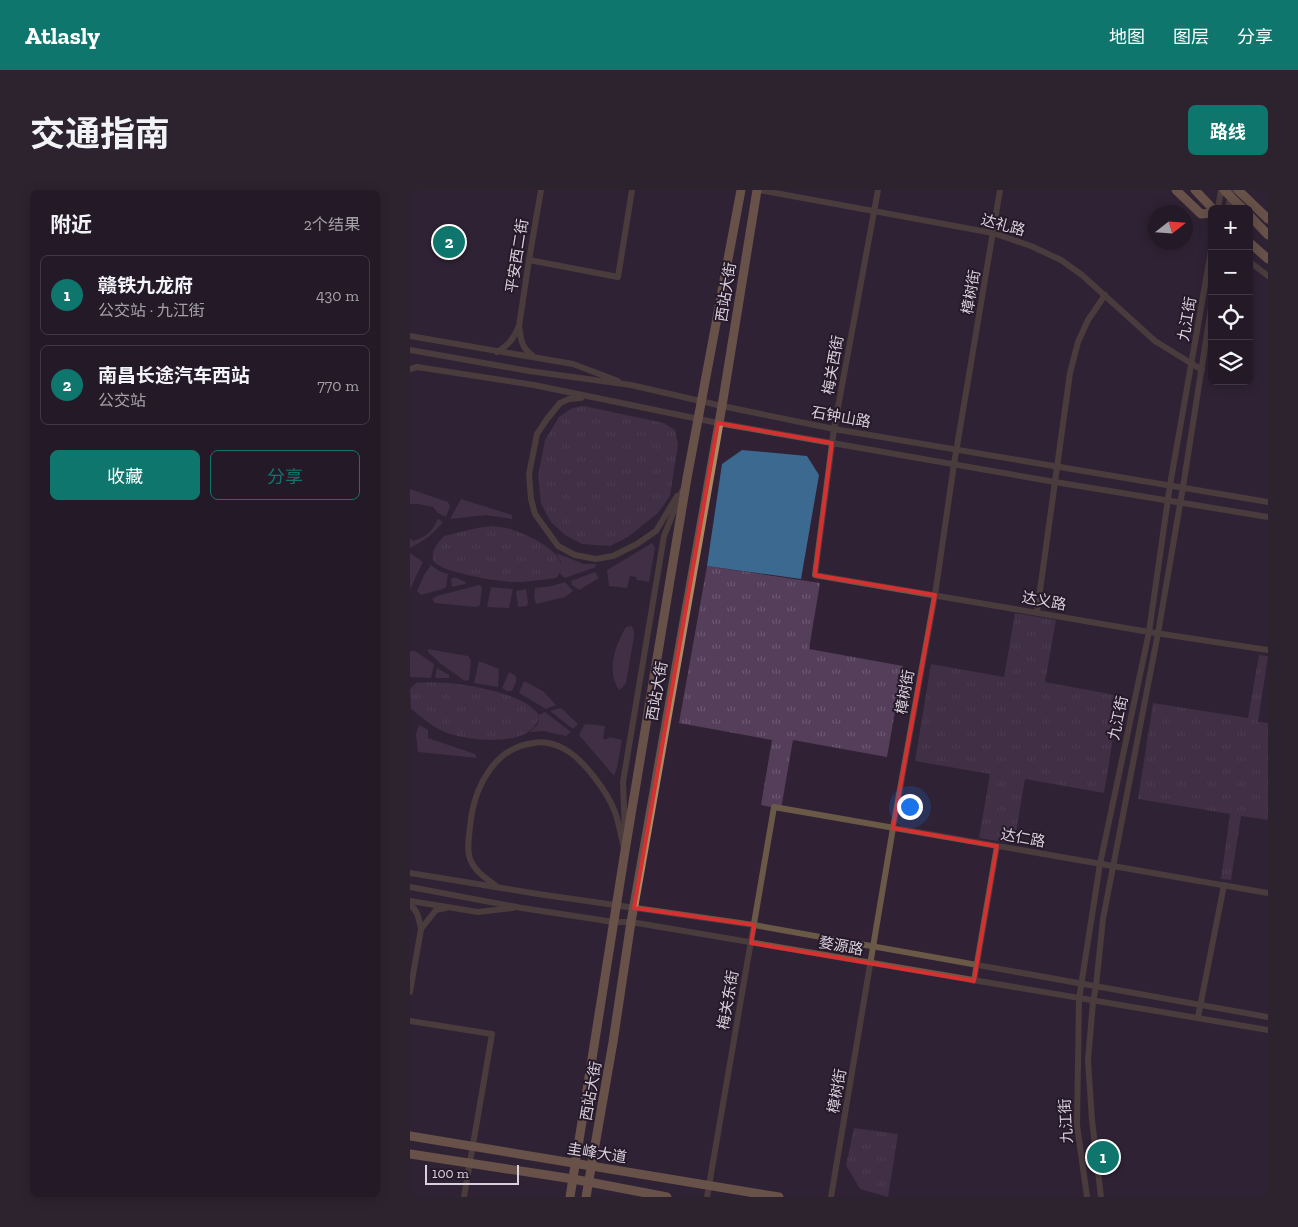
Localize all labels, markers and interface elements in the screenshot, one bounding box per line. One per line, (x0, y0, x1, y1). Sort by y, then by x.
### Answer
text: Atlasly (25, 21, 100, 50)
text: 地图 (1109, 26, 1145, 48)
text: 图层 (1173, 26, 1209, 48)
text: 分享 (1237, 26, 1273, 48)
button: 路线 (1188, 105, 1268, 155)
text: 交通指南 (30, 113, 170, 155)
north arrow (1148, 205, 1193, 250)
map controls (1208, 205, 1253, 385)
button: + (1208, 205, 1253, 250)
street label: 达礼路 (979, 210, 1027, 240)
text: 附近 (50, 212, 92, 237)
text: 2个结果 (304, 215, 360, 234)
street label: 平安西二街 (502, 218, 532, 294)
pin: 2 (433, 223, 465, 261)
button: − (1208, 250, 1253, 295)
street label: 西站大街 (712, 261, 740, 323)
street label: 樟树街 (958, 268, 984, 316)
text: 赣铁九龙府 (98, 274, 193, 297)
text: 1 (64, 286, 70, 305)
text: 430 m (316, 286, 359, 305)
street label: 九江街 (1174, 295, 1200, 343)
button: locate (1208, 295, 1253, 340)
text: 公交站 · 九江街 (98, 301, 205, 320)
street label: 梅关西街 (819, 334, 847, 396)
button: layers (1208, 340, 1253, 385)
text: 南昌长途汽车西站 (98, 364, 250, 387)
text: 2 (63, 376, 71, 395)
text: 770 m (317, 376, 359, 395)
text: 公交站 (98, 391, 146, 410)
street label: 石钟山路 (810, 403, 872, 431)
button: 收藏 (50, 450, 200, 500)
button: 分享 (210, 450, 360, 500)
street label: 达义路 (1020, 588, 1068, 614)
street label: 西站大街 (643, 660, 671, 722)
street label: 樟树街 (892, 668, 918, 716)
street label: 九江街 (1105, 694, 1131, 742)
your location (897, 794, 923, 820)
street label: 达仁路 (999, 825, 1047, 851)
street label: 婺源路 (817, 933, 865, 959)
street label: 梅关东街 (714, 969, 742, 1031)
street label: 西站大街 (577, 1060, 605, 1122)
street label: 樟树街 (824, 1067, 850, 1115)
street label: 九江街 (1056, 1098, 1076, 1144)
pin: 1 (1087, 1138, 1119, 1176)
street label: 圭峰大道 (566, 1139, 628, 1167)
scale bar (425, 1162, 519, 1185)
text: 100 m (432, 1165, 469, 1182)

